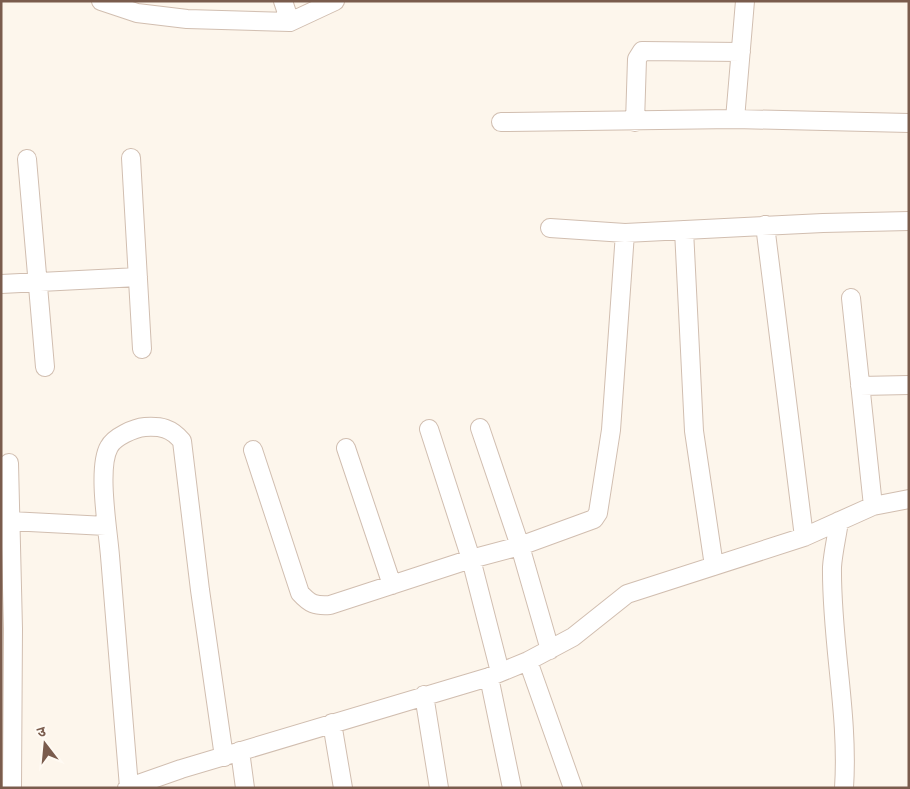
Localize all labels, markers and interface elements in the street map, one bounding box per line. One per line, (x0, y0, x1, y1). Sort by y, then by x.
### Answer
north arrow (20, 719, 70, 769)
text: उ (35, 722, 48, 740)

